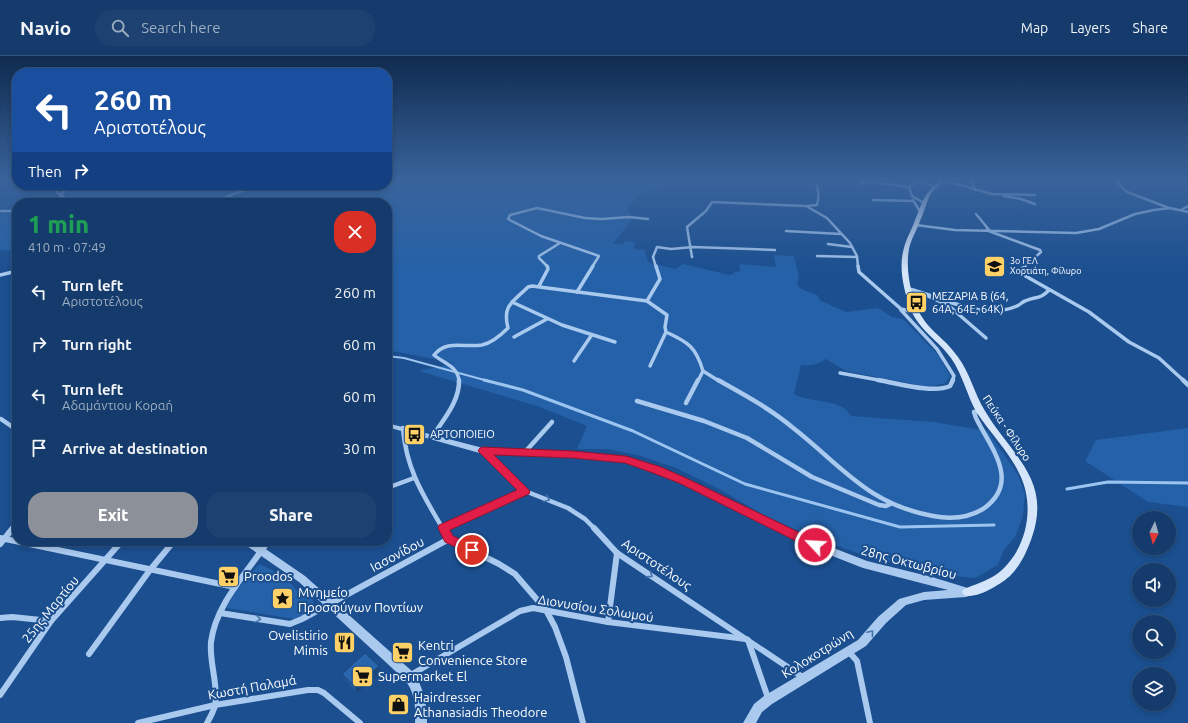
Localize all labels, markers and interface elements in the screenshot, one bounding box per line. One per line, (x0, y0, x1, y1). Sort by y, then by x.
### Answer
search box (95, 10, 375, 46)
text: Navio (20, 17, 71, 39)
icon: search (109, 17, 131, 39)
text: Search here (141, 19, 220, 36)
text: Map (1021, 20, 1048, 36)
text: Layers (1070, 20, 1110, 36)
text: Share (1132, 20, 1168, 36)
icon: left (28, 84, 80, 136)
text: 260 m (94, 84, 172, 115)
text: Αριστοτέλους (94, 117, 206, 137)
icon: right (70, 160, 92, 182)
text: Then (28, 163, 62, 180)
text: 1 min (28, 211, 89, 238)
button: close (334, 211, 376, 253)
text: 410 m · 07:49 (28, 240, 106, 254)
school or university icon: 3ο ΓΕΛ Χορτιάτη, Φίλυρο (982, 253, 1008, 279)
place label: 3ο ΓΕΛ Χορτιάτη, Φίλυρο (1010, 256, 1081, 276)
text: Turn left (62, 277, 123, 294)
icon: left (28, 281, 50, 303)
text: 260 m (334, 284, 376, 301)
bus stop icon: ΜΕΖΑΡΙΑ B (64, 64Α, 64Ε, 64Κ) (903, 289, 929, 315)
place label: ΜΕΖΑΡΙΑ B (64, 64Α, 64Ε, 64Κ) (932, 290, 1008, 316)
text: Αριστοτέλους (62, 294, 143, 308)
icon: right (28, 333, 50, 355)
text: Turn right (62, 336, 132, 353)
text: 60 m (343, 336, 376, 353)
text: Turn left (62, 381, 123, 398)
icon: left (28, 385, 50, 407)
text: 60 m (343, 388, 376, 405)
street label: Πεύκα - Φίλυρο (981, 393, 1033, 463)
text: Αδαμάντιου Κοραή (62, 398, 173, 412)
bus stop icon: ΑΡΤΟΠΟΙΕΙΟ (402, 421, 428, 447)
place label: ΑΡΤΟΠΟΙΕΙΟ (430, 428, 495, 440)
icon: arrive (28, 437, 50, 459)
text: Arrive at destination (62, 440, 208, 457)
text: 30 m (343, 440, 376, 457)
button: Exit (28, 492, 198, 538)
button: Share (206, 492, 376, 538)
one-way arrow (543, 494, 550, 502)
north arrow (1132, 511, 1176, 555)
map controls (1132, 511, 1176, 711)
position arrow (794, 524, 836, 566)
pin (455, 533, 489, 567)
street label: Ιασονίδου (368, 534, 426, 574)
street label: Αριστοτέλους (619, 536, 694, 593)
icon: arrive (461, 539, 483, 561)
street label: 28ης Οκτωβρίου (860, 543, 958, 582)
supermarket icon: Proodos (216, 563, 242, 589)
button: sound (1132, 563, 1176, 607)
place label: Proodos (244, 569, 293, 583)
one-way arrow (646, 570, 653, 578)
street label: 25ης Μαρτίου (19, 573, 82, 646)
place label: Μνημείο Προσφύγων Ποντίων (298, 585, 424, 614)
place icon: Μνημείο Προσφύγων Ποντίων (270, 586, 296, 612)
street label: Διονυσίου Σολωμού (537, 592, 655, 624)
one-way arrow (255, 614, 261, 623)
button: search (1132, 615, 1176, 659)
street label: Κολοκοτρώνη (779, 626, 855, 680)
place label: Ovelistirio Mimis (268, 628, 328, 657)
restaurant icon: Ovelistirio Mimis (331, 629, 357, 655)
one-way arrow (866, 630, 873, 638)
place label: Kentri Convenience Store (418, 638, 527, 667)
supermarket icon: Kentri Convenience Store (389, 639, 415, 665)
supermarket icon: Supermarket El (350, 663, 376, 689)
button: layers (1132, 667, 1176, 711)
place label: Supermarket El (378, 669, 468, 683)
street label: Κωστή Παλαμά (207, 672, 297, 702)
place label: Hairdresser Athanasiadis Theodore (414, 690, 547, 719)
shop icon: Hairdresser Athanasiadis Theodore (386, 691, 412, 717)

